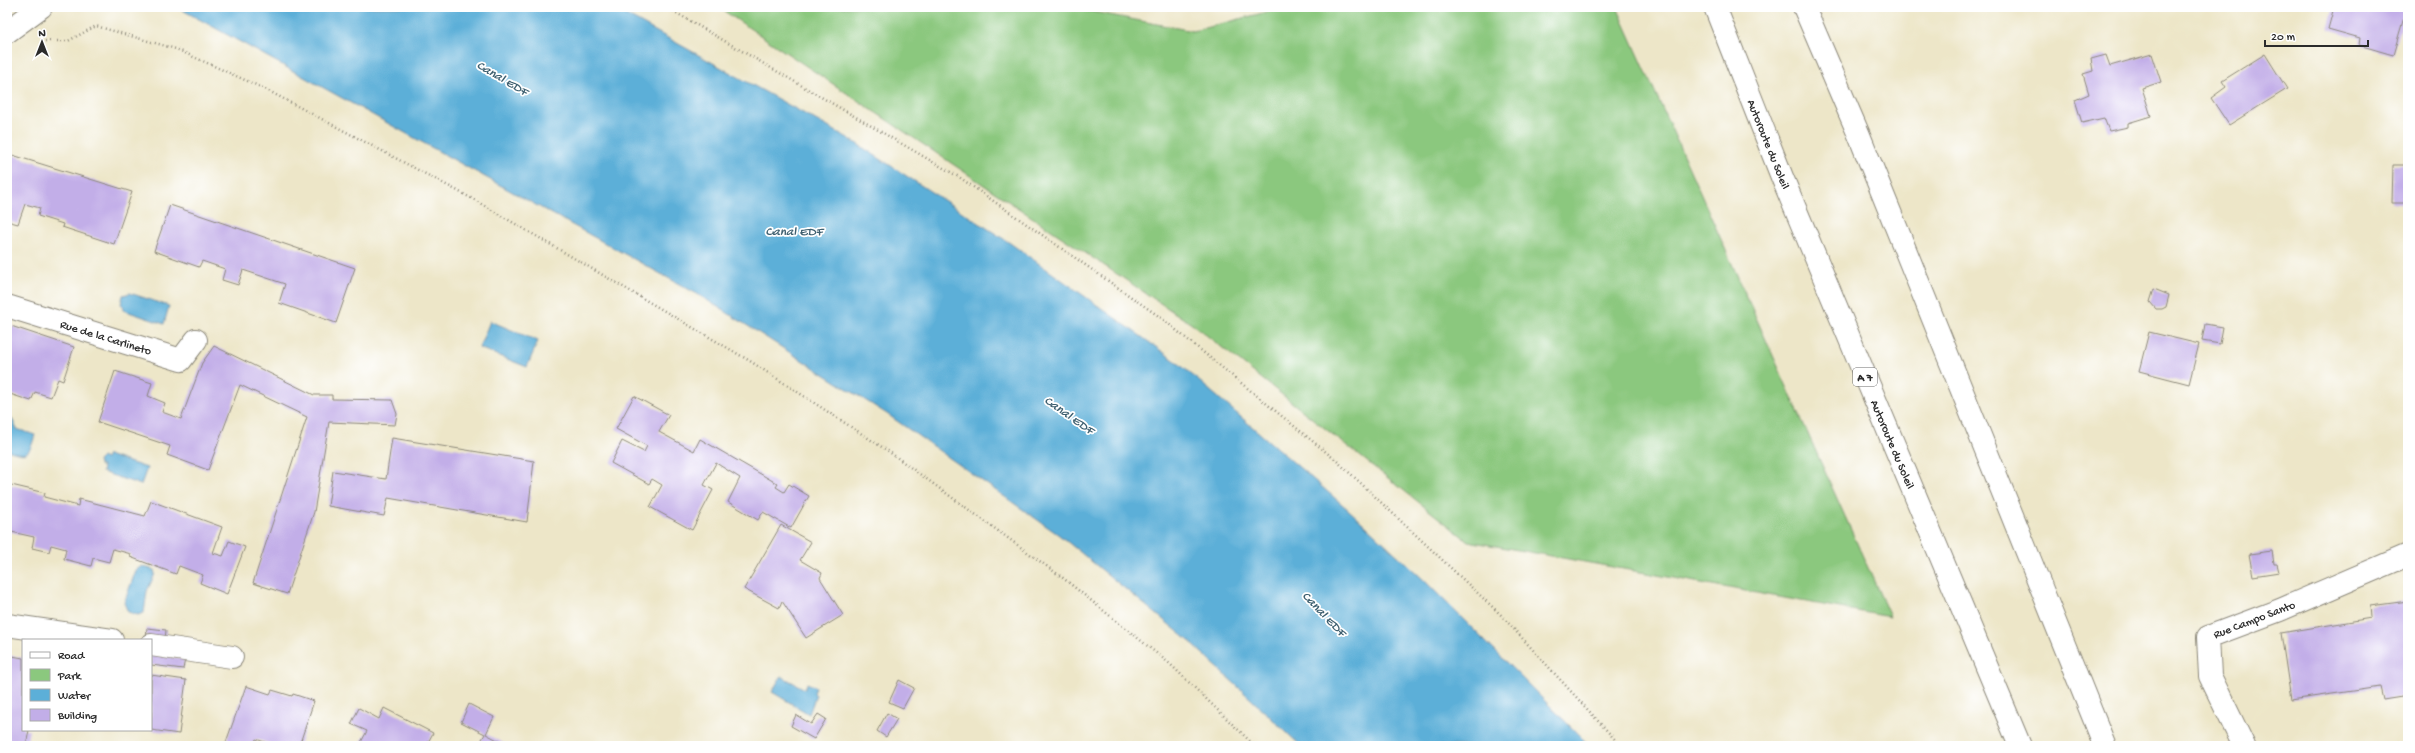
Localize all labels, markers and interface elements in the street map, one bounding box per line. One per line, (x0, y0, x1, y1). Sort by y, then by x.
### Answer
north arrow (22, 22, 62, 62)
scale bar (2265, 22, 2368, 48)
text: N (38, 28, 46, 40)
text: 20 m (2271, 31, 2296, 45)
water label: Canal EDF (473, 58, 532, 101)
street label: Autoroute du Soleil (1743, 98, 1792, 192)
water label: Canal EDF (766, 225, 825, 240)
street label: Rue de la Carlineto (58, 318, 153, 359)
road number: A 7 (1853, 368, 1877, 386)
water label: Canal EDF (1041, 394, 1098, 440)
street label: Autoroute du Soleil (1866, 398, 1916, 492)
water label: Canal EDF (1298, 589, 1350, 642)
street label: Rue Campo Santo (2212, 599, 2298, 643)
legend (22, 639, 152, 731)
text: Road (58, 650, 85, 664)
text: Park (57, 670, 83, 684)
text: Water (58, 690, 92, 704)
text: Building (57, 710, 97, 724)

